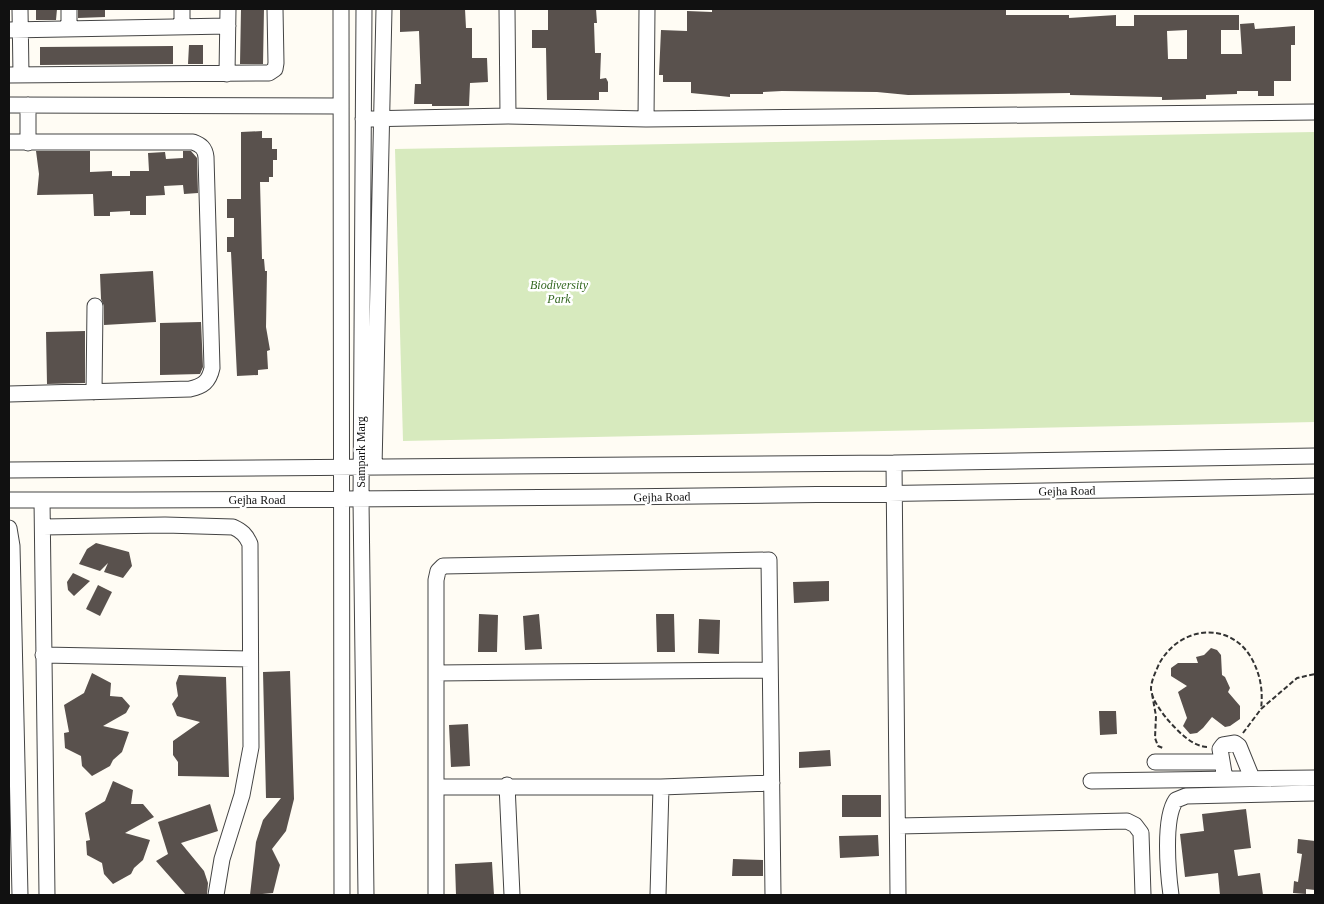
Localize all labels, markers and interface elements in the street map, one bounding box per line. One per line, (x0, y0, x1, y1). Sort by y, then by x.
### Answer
park label: Biodiversity Park (530, 278, 589, 306)
street label: Sampark Marg (354, 416, 368, 488)
street label: Gejha Road (1038, 484, 1096, 498)
street label: Gejha Road (633, 490, 691, 504)
street label: Gejha Road (229, 493, 285, 507)

